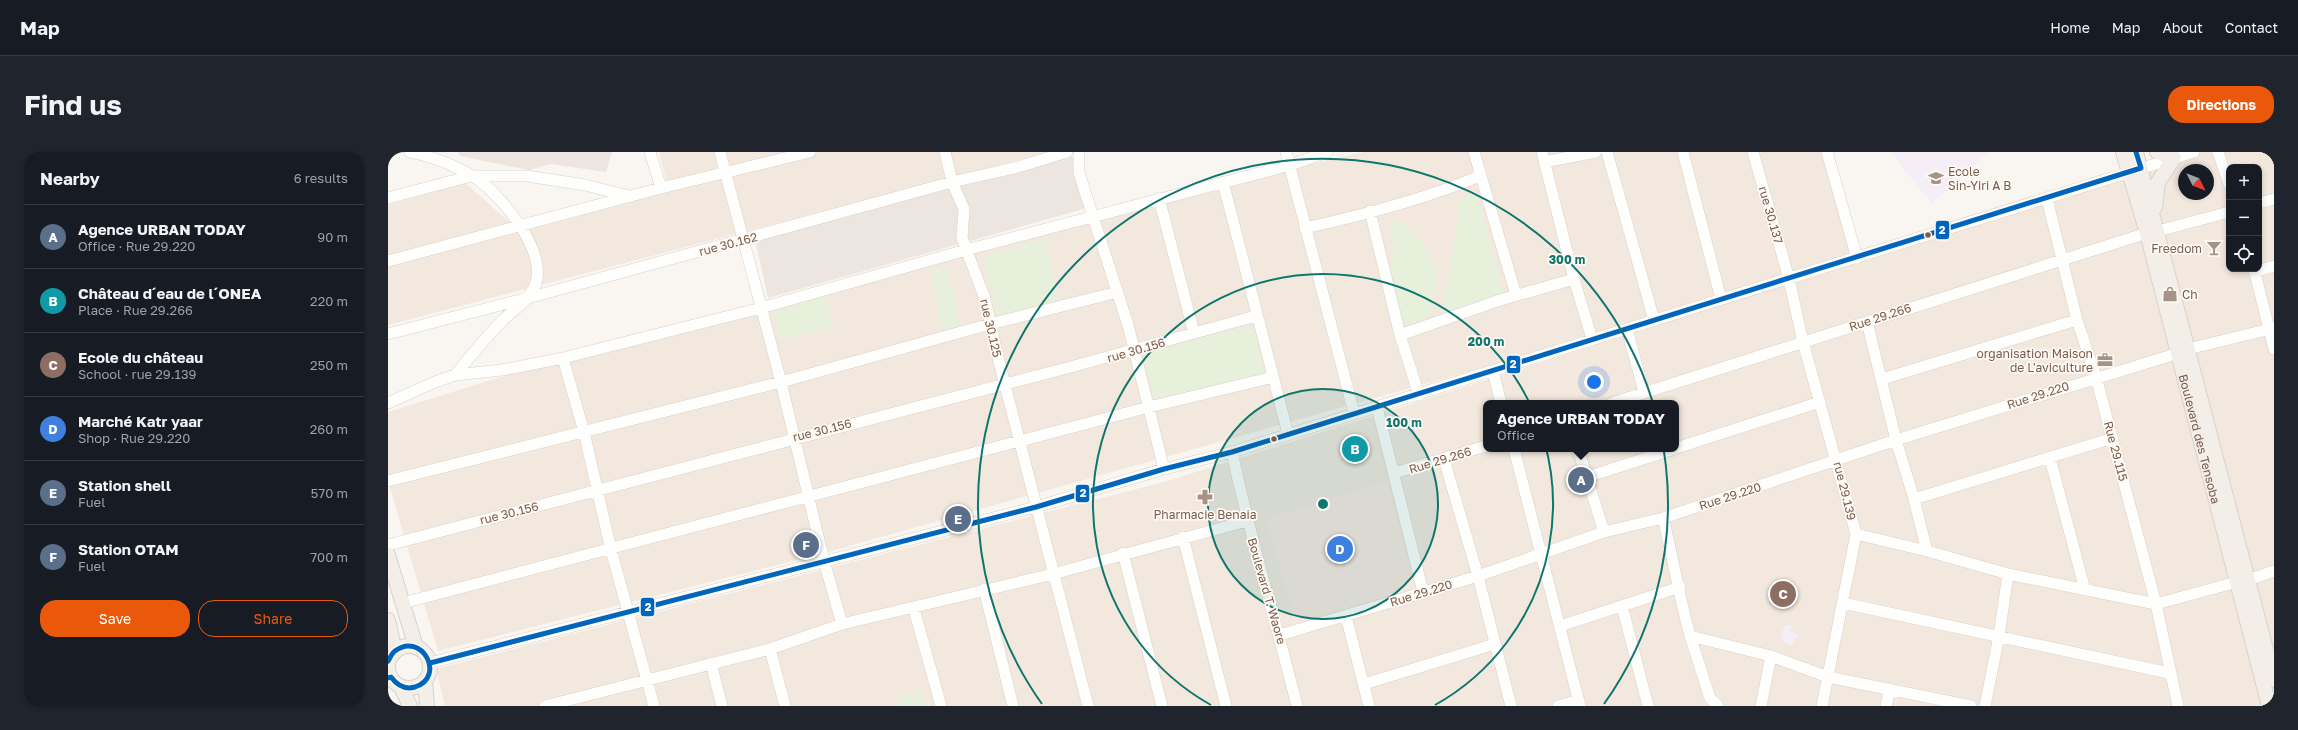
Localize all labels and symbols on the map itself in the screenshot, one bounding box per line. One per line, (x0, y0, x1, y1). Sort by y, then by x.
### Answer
place label: Ecole Sin-Yiri A B (1948, 164, 2011, 193)
north arrow (2178, 164, 2214, 200)
school or university icon: Ecole Sin-Yiri A B (1927, 169, 1945, 187)
street label: rue 30.137 (1756, 184, 1786, 246)
line badge: 2 (1935, 220, 1950, 240)
text: 2 (1939, 223, 1946, 236)
street label: rue 30.162 (697, 229, 759, 259)
unlabelled marker (1923, 230, 1933, 240)
bar icon: Freedom (2205, 239, 2223, 257)
place label: Freedom (2151, 241, 2202, 256)
text: 300 m (1549, 252, 1585, 267)
shop icon: Ch (2161, 285, 2179, 303)
place label: Ch (2182, 287, 2198, 302)
street label: rue 30.125 (977, 297, 1005, 359)
street label: Rue 29.266 (1847, 300, 1913, 334)
text: 200 m (1468, 334, 1504, 349)
street label: rue 30.156 (1105, 335, 1167, 365)
place label: organisation Maison de L'aviculture (1977, 346, 2093, 375)
office icon: organisation Maison de L'aviculture (2096, 351, 2114, 369)
line badge: 2 (1506, 355, 1521, 374)
text: 2 (1510, 357, 1517, 370)
your location (1584, 372, 1604, 392)
street label: Boulevard des Tensoba (2176, 372, 2224, 505)
street label: Rue 29.220 (2005, 378, 2071, 412)
street label: rue 30.156 (791, 415, 853, 445)
text: 100 m (1386, 415, 1422, 430)
street label: Rue 29.115 (2101, 419, 2131, 483)
unlabelled marker (1269, 434, 1279, 444)
pin: B (1342, 434, 1368, 464)
street label: Rue 29.266 (1407, 443, 1473, 477)
street label: rue 29.139 (1830, 460, 1860, 522)
pin: A (1568, 465, 1594, 495)
street label: Rue 29.220 (1697, 479, 1763, 513)
line badge: 2 (1075, 484, 1090, 503)
text: 2 (1080, 486, 1087, 499)
pharmacy icon: Pharmacie Benaia (1196, 488, 1214, 506)
centre of rings (1316, 497, 1330, 511)
street label: rue 30.156 (478, 498, 540, 528)
pin: E (945, 504, 971, 534)
place label: Pharmacie Benaia (1154, 507, 1256, 522)
pin: F (793, 530, 819, 560)
pin: D (1327, 534, 1353, 564)
street label: Boulevard T. Waore (1245, 536, 1289, 646)
street label: Rue 29.220 (1388, 576, 1454, 610)
pin: C (1770, 579, 1796, 609)
line badge: 2 (640, 597, 655, 617)
text: 2 (645, 600, 652, 613)

